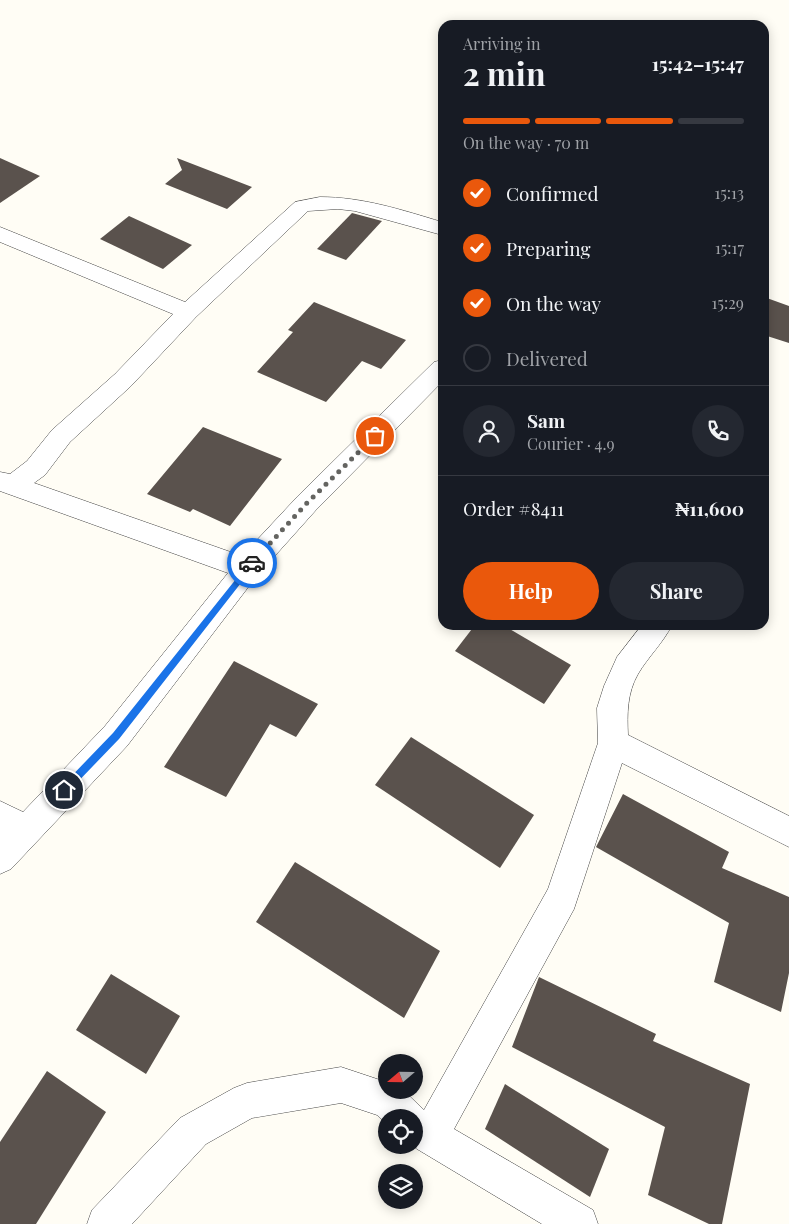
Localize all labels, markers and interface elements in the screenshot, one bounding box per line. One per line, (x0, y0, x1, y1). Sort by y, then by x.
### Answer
text: Arriving in (463, 33, 541, 54)
text: 15:42–15:47 (652, 50, 744, 76)
text: 2 min (463, 51, 546, 94)
text: On the way · 70 m (463, 132, 589, 153)
icon: check (463, 179, 491, 207)
text: Confirmed (506, 180, 599, 206)
text: 15:13 (715, 182, 744, 203)
icon: check (463, 234, 491, 262)
text: Preparing (506, 235, 591, 261)
text: 15:17 (715, 237, 744, 258)
icon: check (463, 289, 491, 317)
text: On the way (506, 290, 601, 316)
text: 15:29 (712, 292, 744, 313)
text: Delivered (506, 345, 588, 371)
button: person (463, 405, 515, 457)
button: phone (692, 405, 744, 457)
text: Sam (527, 407, 565, 433)
pin (354, 415, 396, 457)
icon: bag (361, 422, 389, 450)
text: Courier · 4.9 (527, 433, 615, 454)
text: Order #8411 (463, 495, 564, 521)
text: ₦11,600 (675, 495, 744, 521)
courier (227, 538, 277, 588)
icon: car (238, 549, 266, 577)
button: Help (463, 562, 599, 620)
button: Share (609, 562, 744, 620)
pin (43, 769, 85, 811)
icon: home (50, 776, 78, 804)
north arrow (378, 1054, 422, 1099)
map controls (378, 1054, 423, 1209)
button: locate (378, 1109, 423, 1154)
button: layers (378, 1164, 423, 1209)

